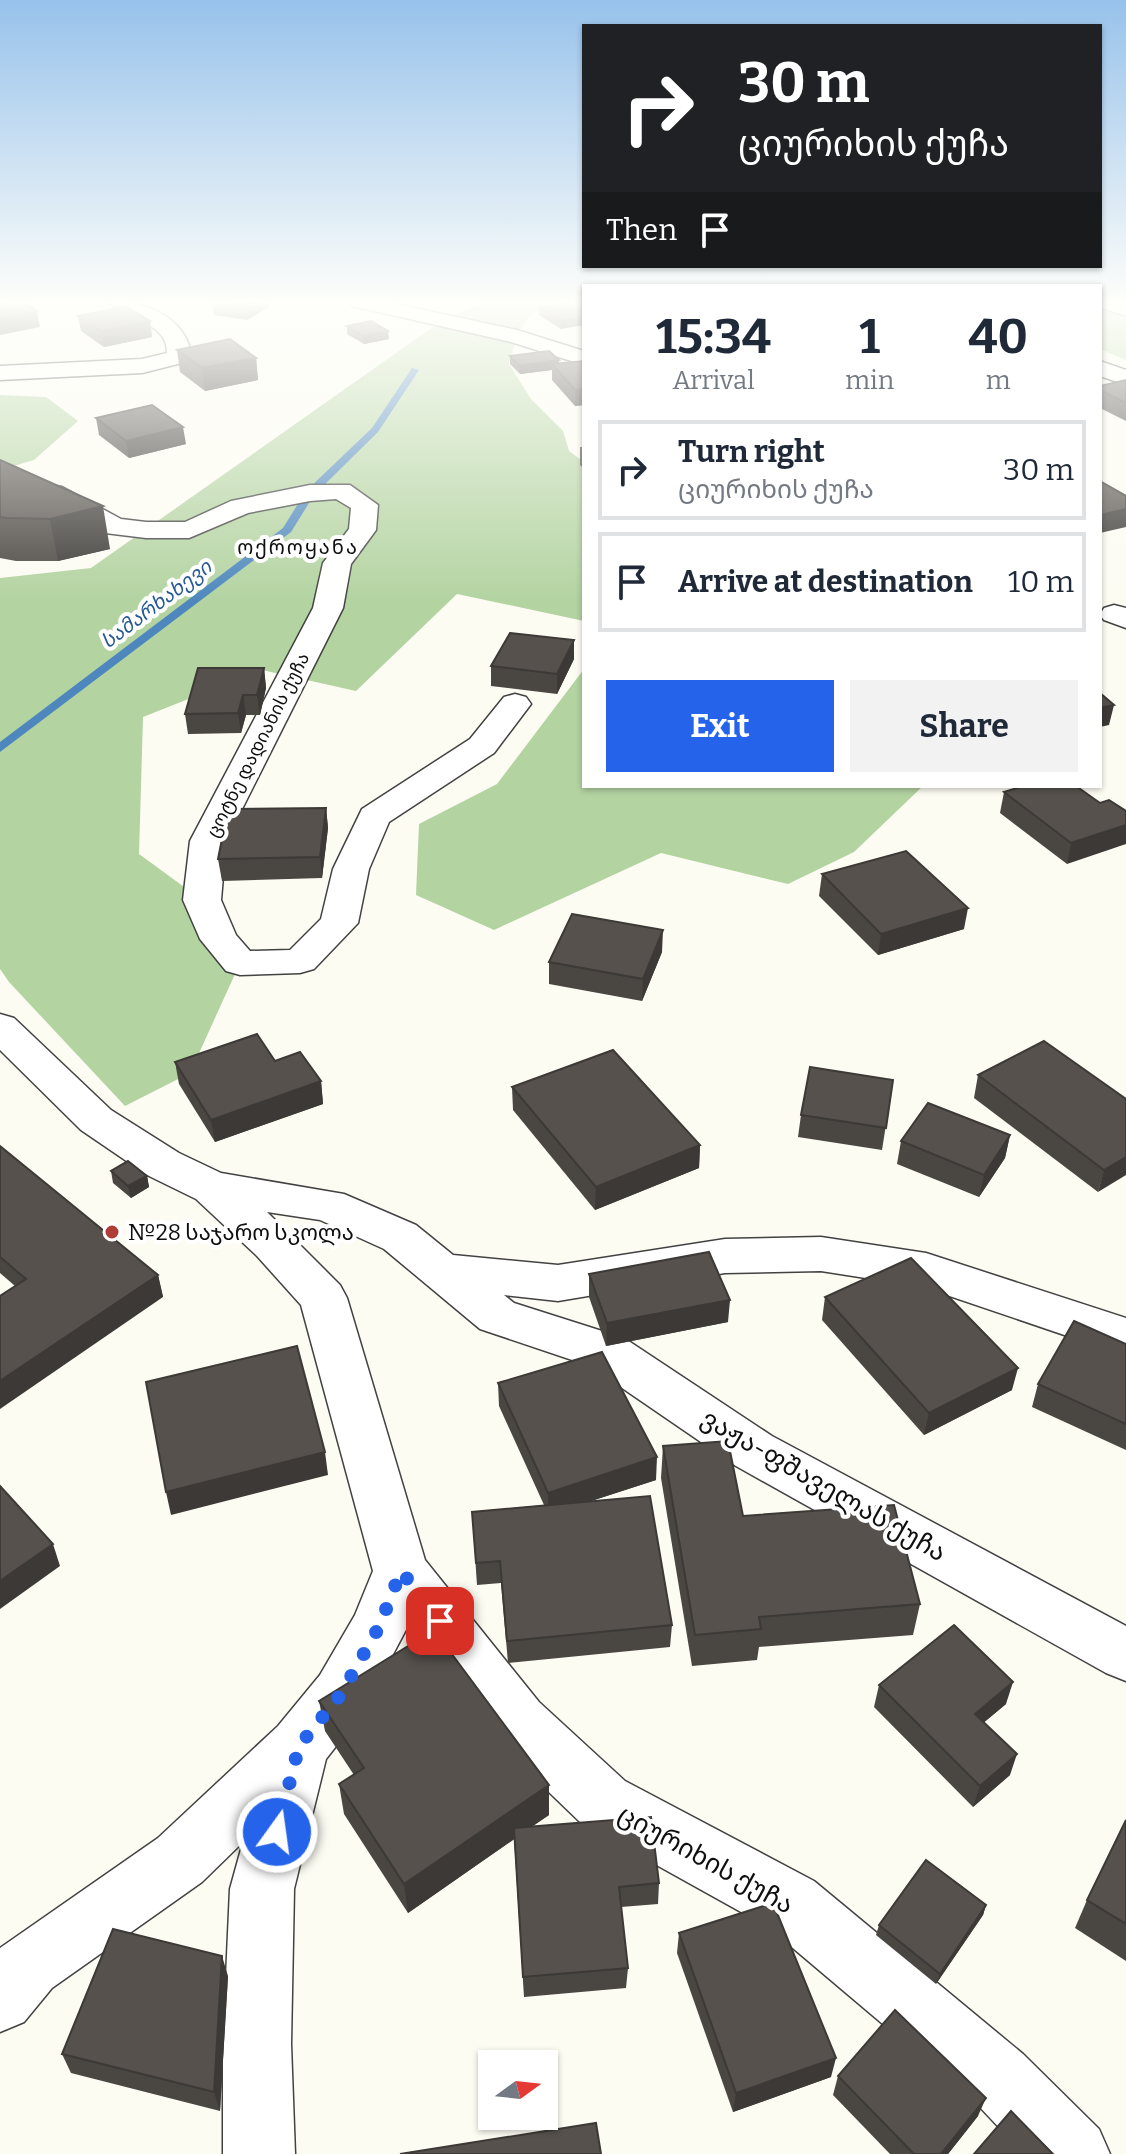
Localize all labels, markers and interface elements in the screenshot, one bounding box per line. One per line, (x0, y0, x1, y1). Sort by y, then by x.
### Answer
text: 30 m (738, 50, 869, 117)
icon: right (606, 56, 710, 160)
text: ციურიხის ქუჩა (738, 122, 1009, 166)
icon: arrive (693, 208, 737, 252)
text: Then (606, 212, 677, 248)
text: 15:34 (656, 308, 771, 366)
text: 1 (859, 308, 880, 366)
text: 40 (968, 308, 1028, 366)
text: Arrival (672, 365, 755, 396)
text: min (845, 365, 894, 396)
text: m (986, 365, 1010, 396)
text: Turn right (678, 434, 825, 470)
icon: right (610, 448, 654, 492)
text: 30 m (1003, 452, 1074, 488)
text: ციურიხის ქუჩა (678, 474, 874, 505)
district label: ოქროყანა (237, 535, 359, 559)
water label: სამარხახევი (96, 554, 217, 653)
icon: arrive (610, 560, 654, 604)
text: Arrive at destination (678, 564, 973, 600)
text: 10 m (1008, 564, 1074, 600)
street label: ცოტნე დადიანის ქუჩა (202, 649, 314, 841)
button: Exit (606, 680, 834, 772)
button: Share (850, 680, 1078, 772)
place label: №28 საჯარო სკოლა (128, 1219, 354, 1246)
marker: №28 საჯარო სკოლა (103, 1223, 121, 1241)
street label: ვაჟა-ფშაველას ქუჩა (696, 1403, 952, 1568)
pin (406, 1587, 474, 1655)
icon: arrive (418, 1599, 462, 1643)
position arrow (235, 1790, 319, 1874)
street label: ციურიხის ქუჩა (613, 1798, 799, 1920)
north arrow (478, 2050, 558, 2130)
map controls (478, 2050, 558, 2130)

